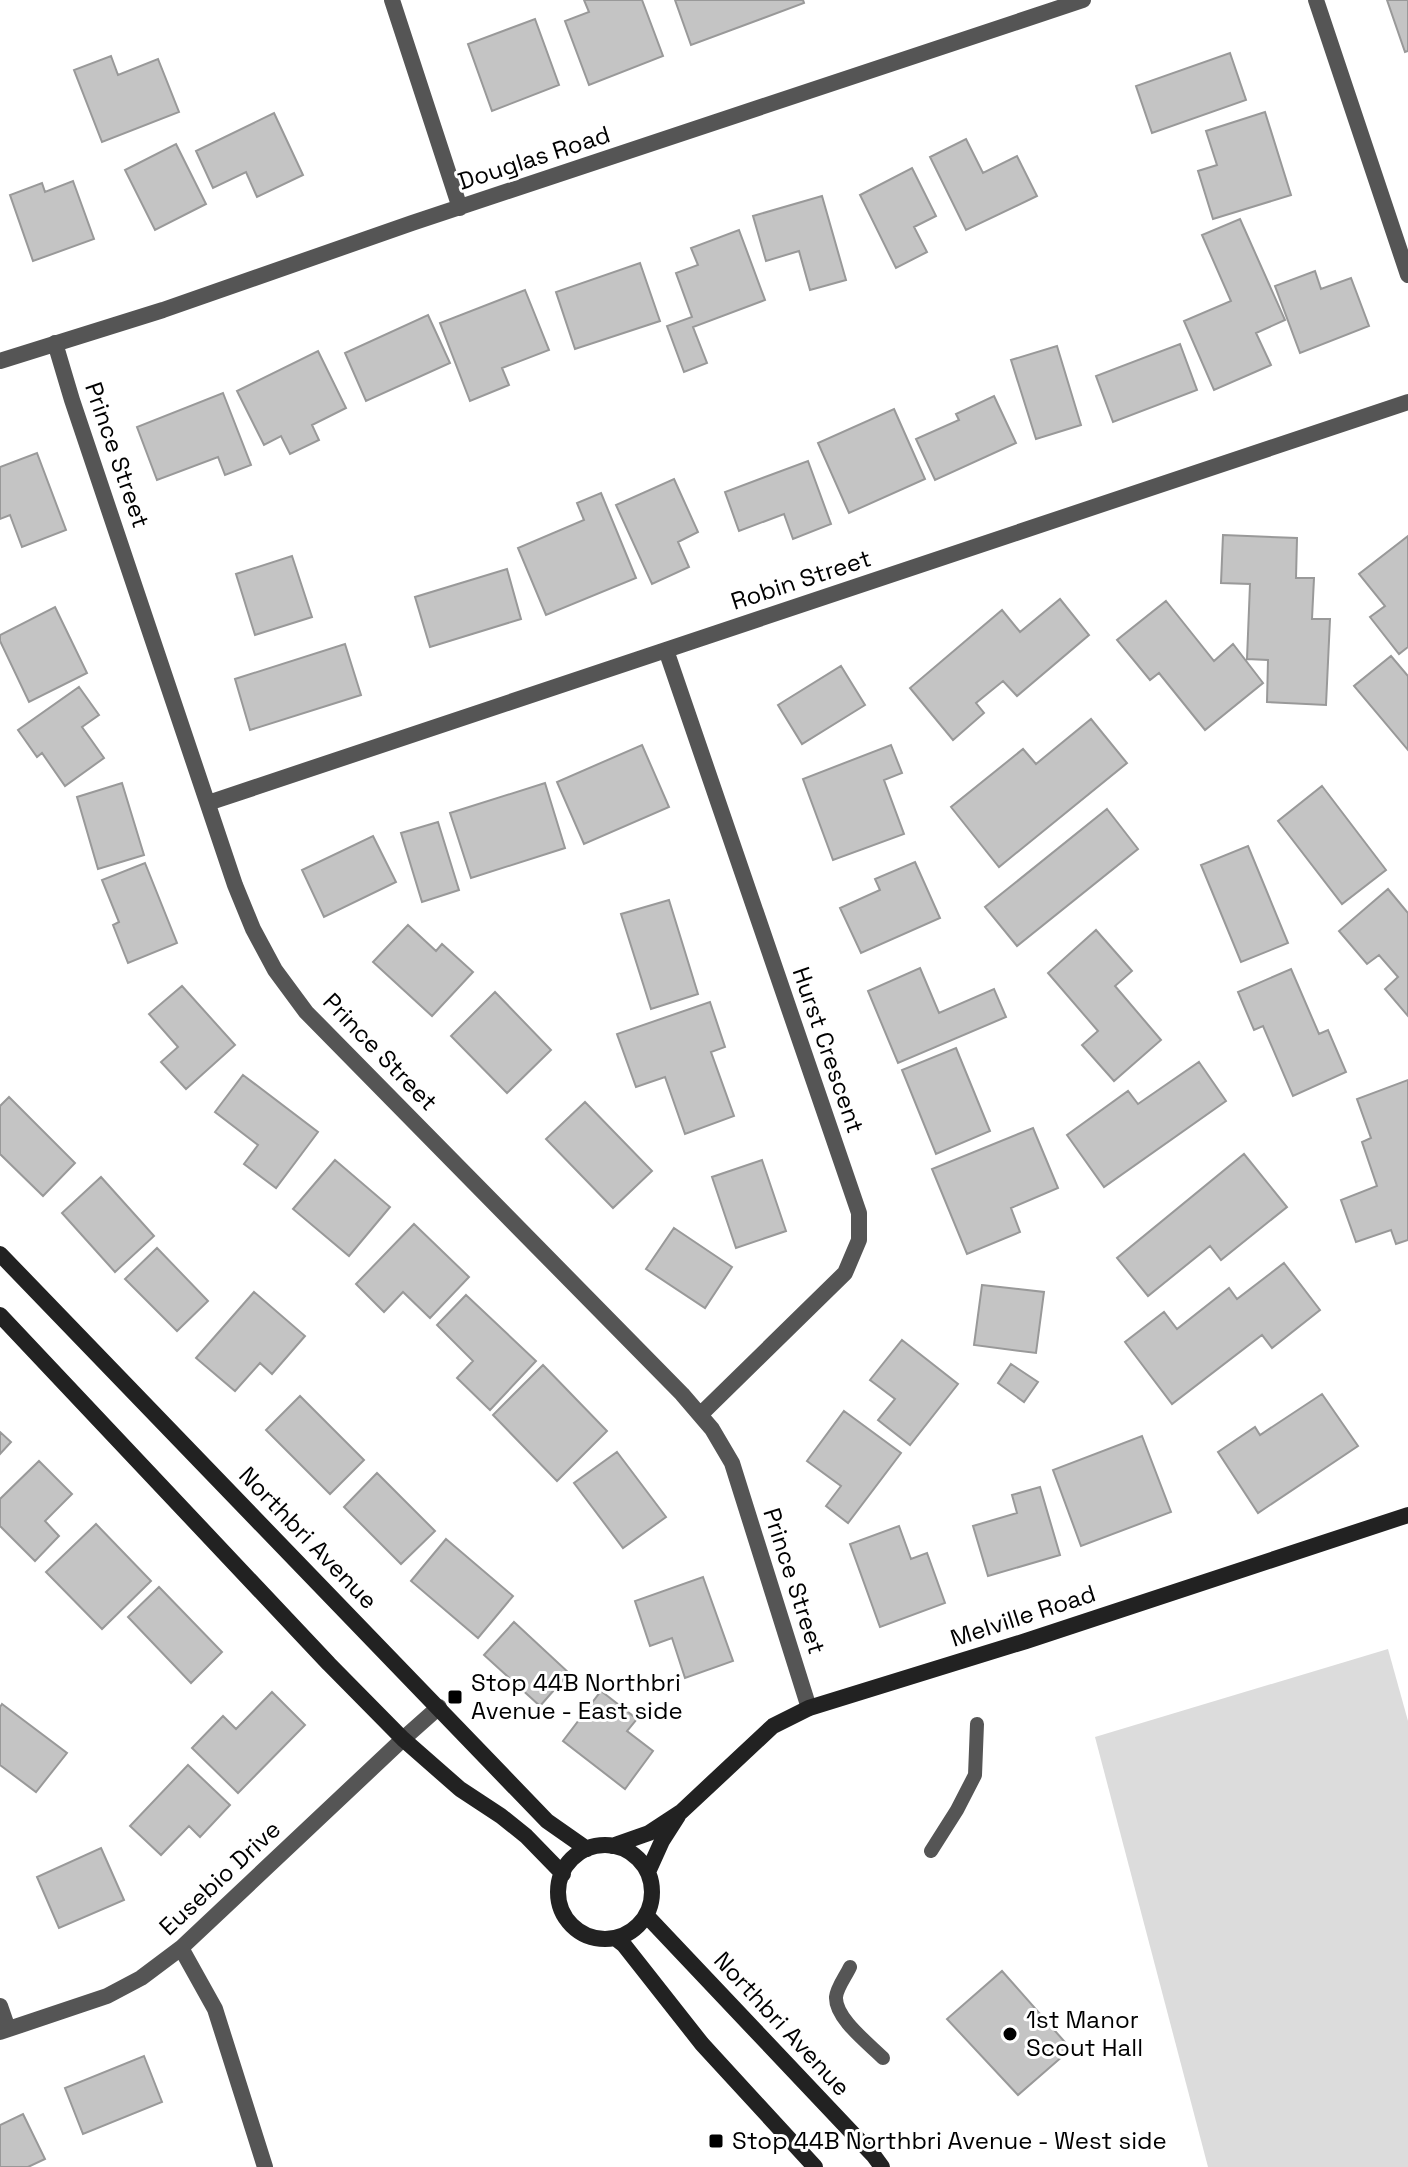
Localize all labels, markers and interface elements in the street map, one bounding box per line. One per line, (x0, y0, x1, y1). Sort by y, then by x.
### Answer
street label: Douglas Road (454, 118, 614, 197)
street label: Prince Street (78, 378, 157, 532)
street label: Robin Street (727, 542, 875, 617)
street label: Hurst Crescent (786, 963, 871, 1137)
street label: Prince Street (316, 986, 444, 1117)
street label: Northbri Avenue (232, 1460, 384, 1616)
street label: Prince Street (756, 1504, 833, 1658)
street label: Melville Road (946, 1577, 1099, 1654)
place label: Stop 44B Northbri Avenue - East side (471, 1667, 683, 1726)
marker: Stop 44B Northbri Avenue - East side (446, 1688, 464, 1706)
street label: Eusebio Drive (152, 1813, 287, 1942)
street label: Northbri Avenue (707, 1945, 857, 2102)
place label: 1st Manor Scout Hall (1026, 2004, 1143, 2063)
marker: 1st Manor Scout Hall (1001, 2025, 1019, 2043)
place label: Stop 44B Northbri Avenue - West side (732, 2125, 1167, 2156)
marker: Stop 44B Northbri Avenue - West side (707, 2132, 725, 2150)

